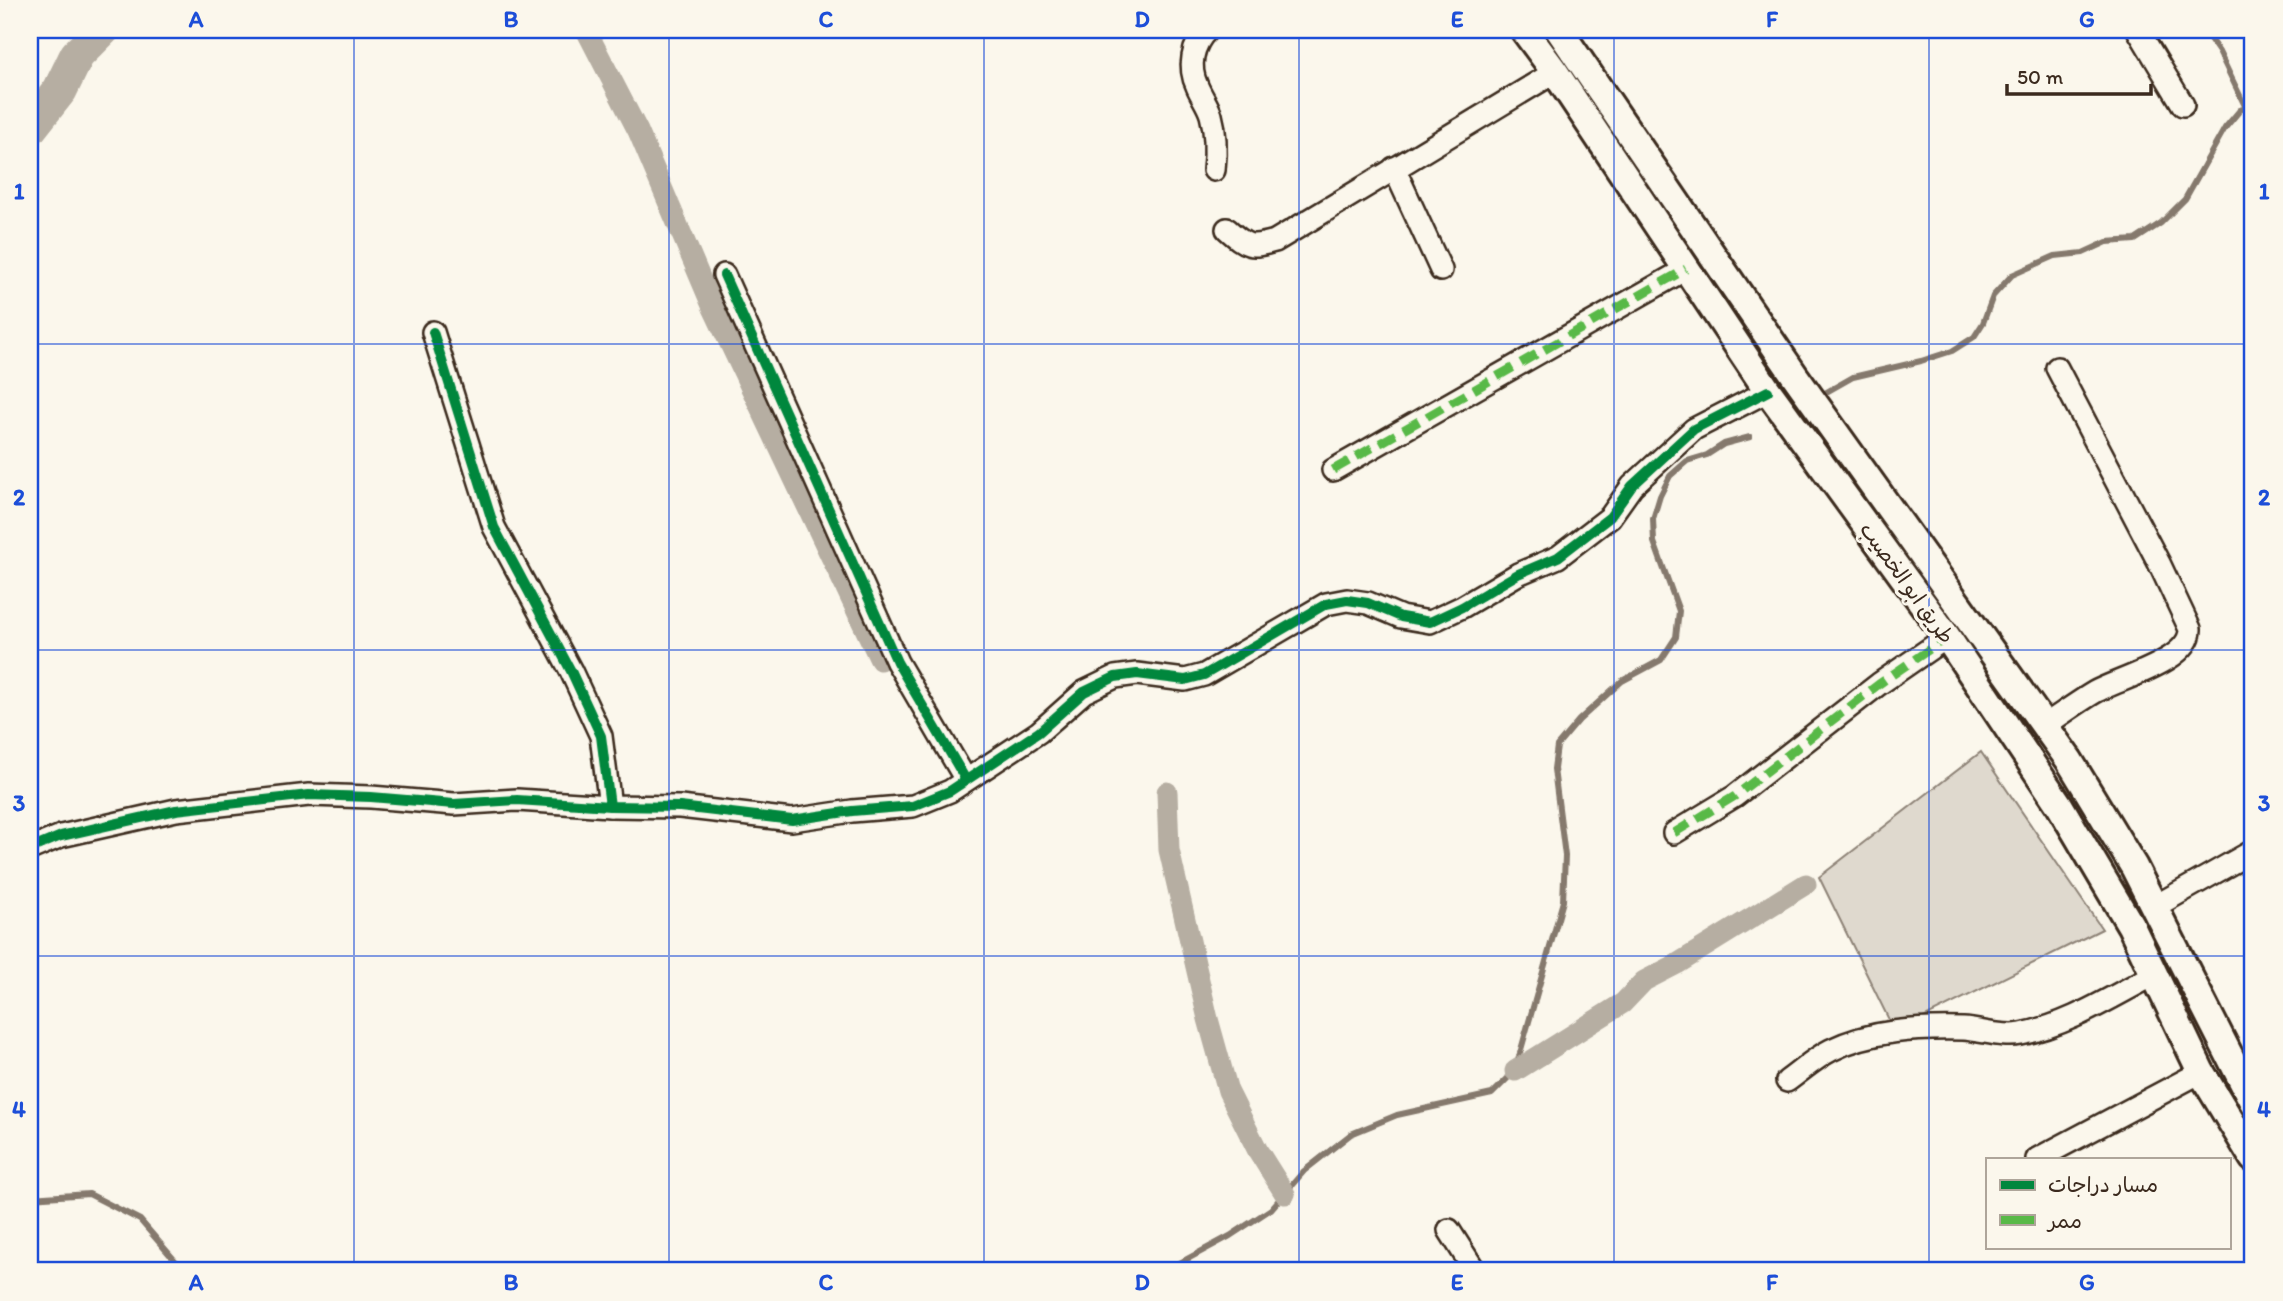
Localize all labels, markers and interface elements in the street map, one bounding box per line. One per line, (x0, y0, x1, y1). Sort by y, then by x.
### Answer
text: A (188, 5, 204, 33)
text: B (504, 5, 519, 33)
text: C (819, 5, 834, 33)
text: D (1134, 5, 1150, 33)
text: E (1451, 5, 1464, 33)
text: F (1766, 5, 1779, 33)
text: G (2079, 5, 2095, 33)
scale bar (2007, 52, 2150, 96)
text: 50 m (2017, 64, 2064, 89)
text: 1 (14, 177, 25, 205)
text: 1 (2259, 177, 2270, 205)
text: 2 (13, 483, 26, 511)
text: 2 (2258, 483, 2271, 511)
street label: طريق ابو الخصيب (1854, 517, 1960, 649)
text: 3 (13, 789, 26, 817)
text: 3 (2258, 789, 2271, 817)
text: 4 (12, 1095, 26, 1123)
text: 4 (2257, 1095, 2271, 1123)
legend (1986, 1158, 2230, 1248)
text: مسار دراجات (2048, 1172, 2158, 1197)
text: ممر (2046, 1208, 2082, 1233)
text: A (188, 1268, 204, 1296)
text: B (504, 1268, 519, 1296)
text: C (819, 1268, 834, 1296)
text: D (1134, 1268, 1150, 1296)
text: E (1451, 1268, 1464, 1296)
text: F (1766, 1268, 1779, 1296)
text: G (2079, 1268, 2095, 1296)

